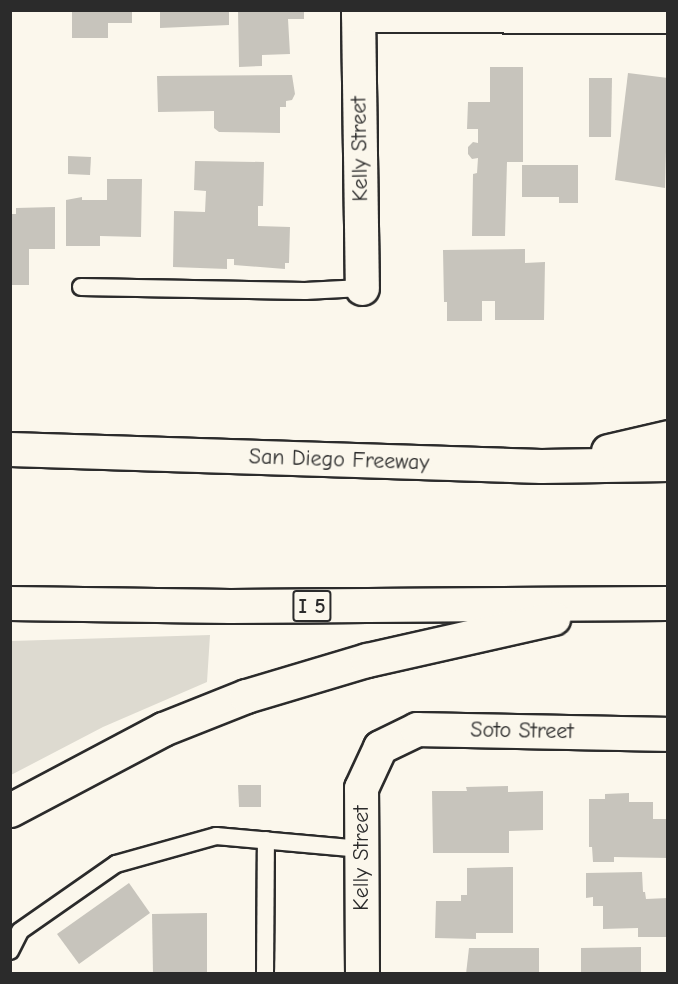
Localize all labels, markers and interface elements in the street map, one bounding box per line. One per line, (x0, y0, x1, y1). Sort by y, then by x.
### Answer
street label: Kelly Street (346, 96, 374, 202)
street label: San Diego Freeway (248, 444, 430, 476)
road number: I 5 (291, 588, 333, 624)
street label: Soto Street (470, 717, 574, 745)
street label: Kelly Street (349, 805, 375, 911)

